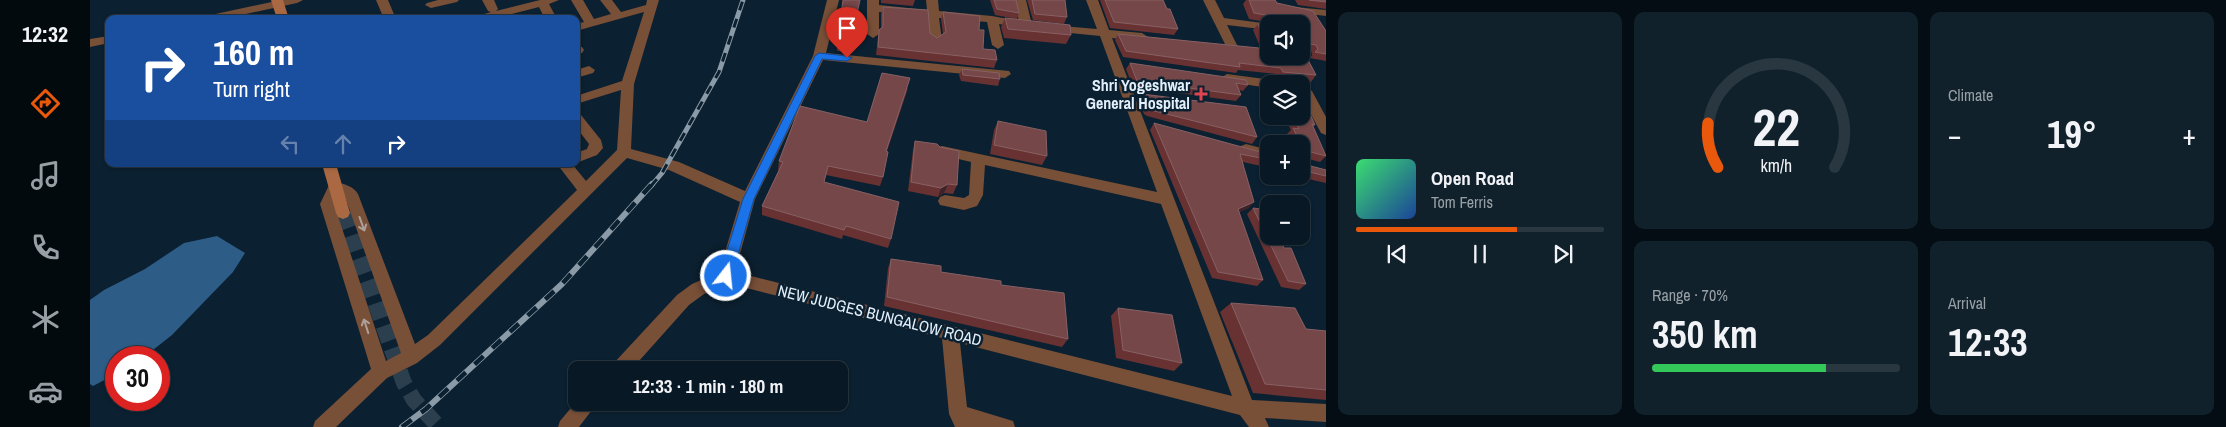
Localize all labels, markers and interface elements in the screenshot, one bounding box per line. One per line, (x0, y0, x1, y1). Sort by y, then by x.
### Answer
pin (826, 7, 868, 58)
icon: arrive (833, 14, 861, 42)
map controls (1260, 15, 1310, 245)
button: sound (1260, 15, 1310, 65)
text: 12:32 (22, 19, 68, 49)
text: 160 m (213, 29, 294, 76)
icon: right (130, 35, 195, 100)
text: Turn right (213, 74, 290, 104)
place label: Shri Yogeshwar General Hospital (1086, 74, 1191, 114)
button: layers (1260, 75, 1310, 125)
text: Climate (1948, 84, 1993, 106)
icon: directions (28, 86, 63, 121)
marker: Shri Yogeshwar General Hospital (1194, 87, 1208, 101)
text: 22 (1752, 92, 1800, 162)
text: 19° (2047, 109, 2097, 160)
text: − (1948, 116, 1961, 154)
text: + (2183, 116, 2196, 154)
icon: left (276, 130, 304, 158)
icon: ahead (329, 130, 357, 158)
icon: right (382, 130, 410, 158)
button: + (1260, 135, 1310, 185)
text: km/h (1760, 154, 1792, 178)
icon: music (28, 158, 63, 193)
text: Open Road (1431, 165, 1514, 191)
text: Tom Ferris (1431, 191, 1493, 213)
button: − (1260, 195, 1310, 245)
one-way arrow (358, 216, 367, 231)
icon: phone (28, 230, 63, 265)
icon: previous (1383, 240, 1411, 268)
icon: pause (1466, 240, 1494, 268)
icon: next (1549, 240, 1577, 268)
position arrow (699, 249, 751, 301)
street label: NEW JUDGES BUNGALOW ROAD (776, 279, 984, 351)
text: Range · 70% (1652, 284, 1728, 306)
text: Arrival (1948, 292, 1986, 314)
icon: climate (28, 302, 63, 337)
text: 350 km (1652, 309, 1758, 360)
text: 12:33 (1948, 317, 2028, 368)
one-way arrow (361, 319, 370, 334)
speed limit sign: 30 (105, 346, 170, 411)
text: 12:33 · 1 min · 180 m (633, 373, 783, 399)
icon: car (28, 374, 63, 409)

